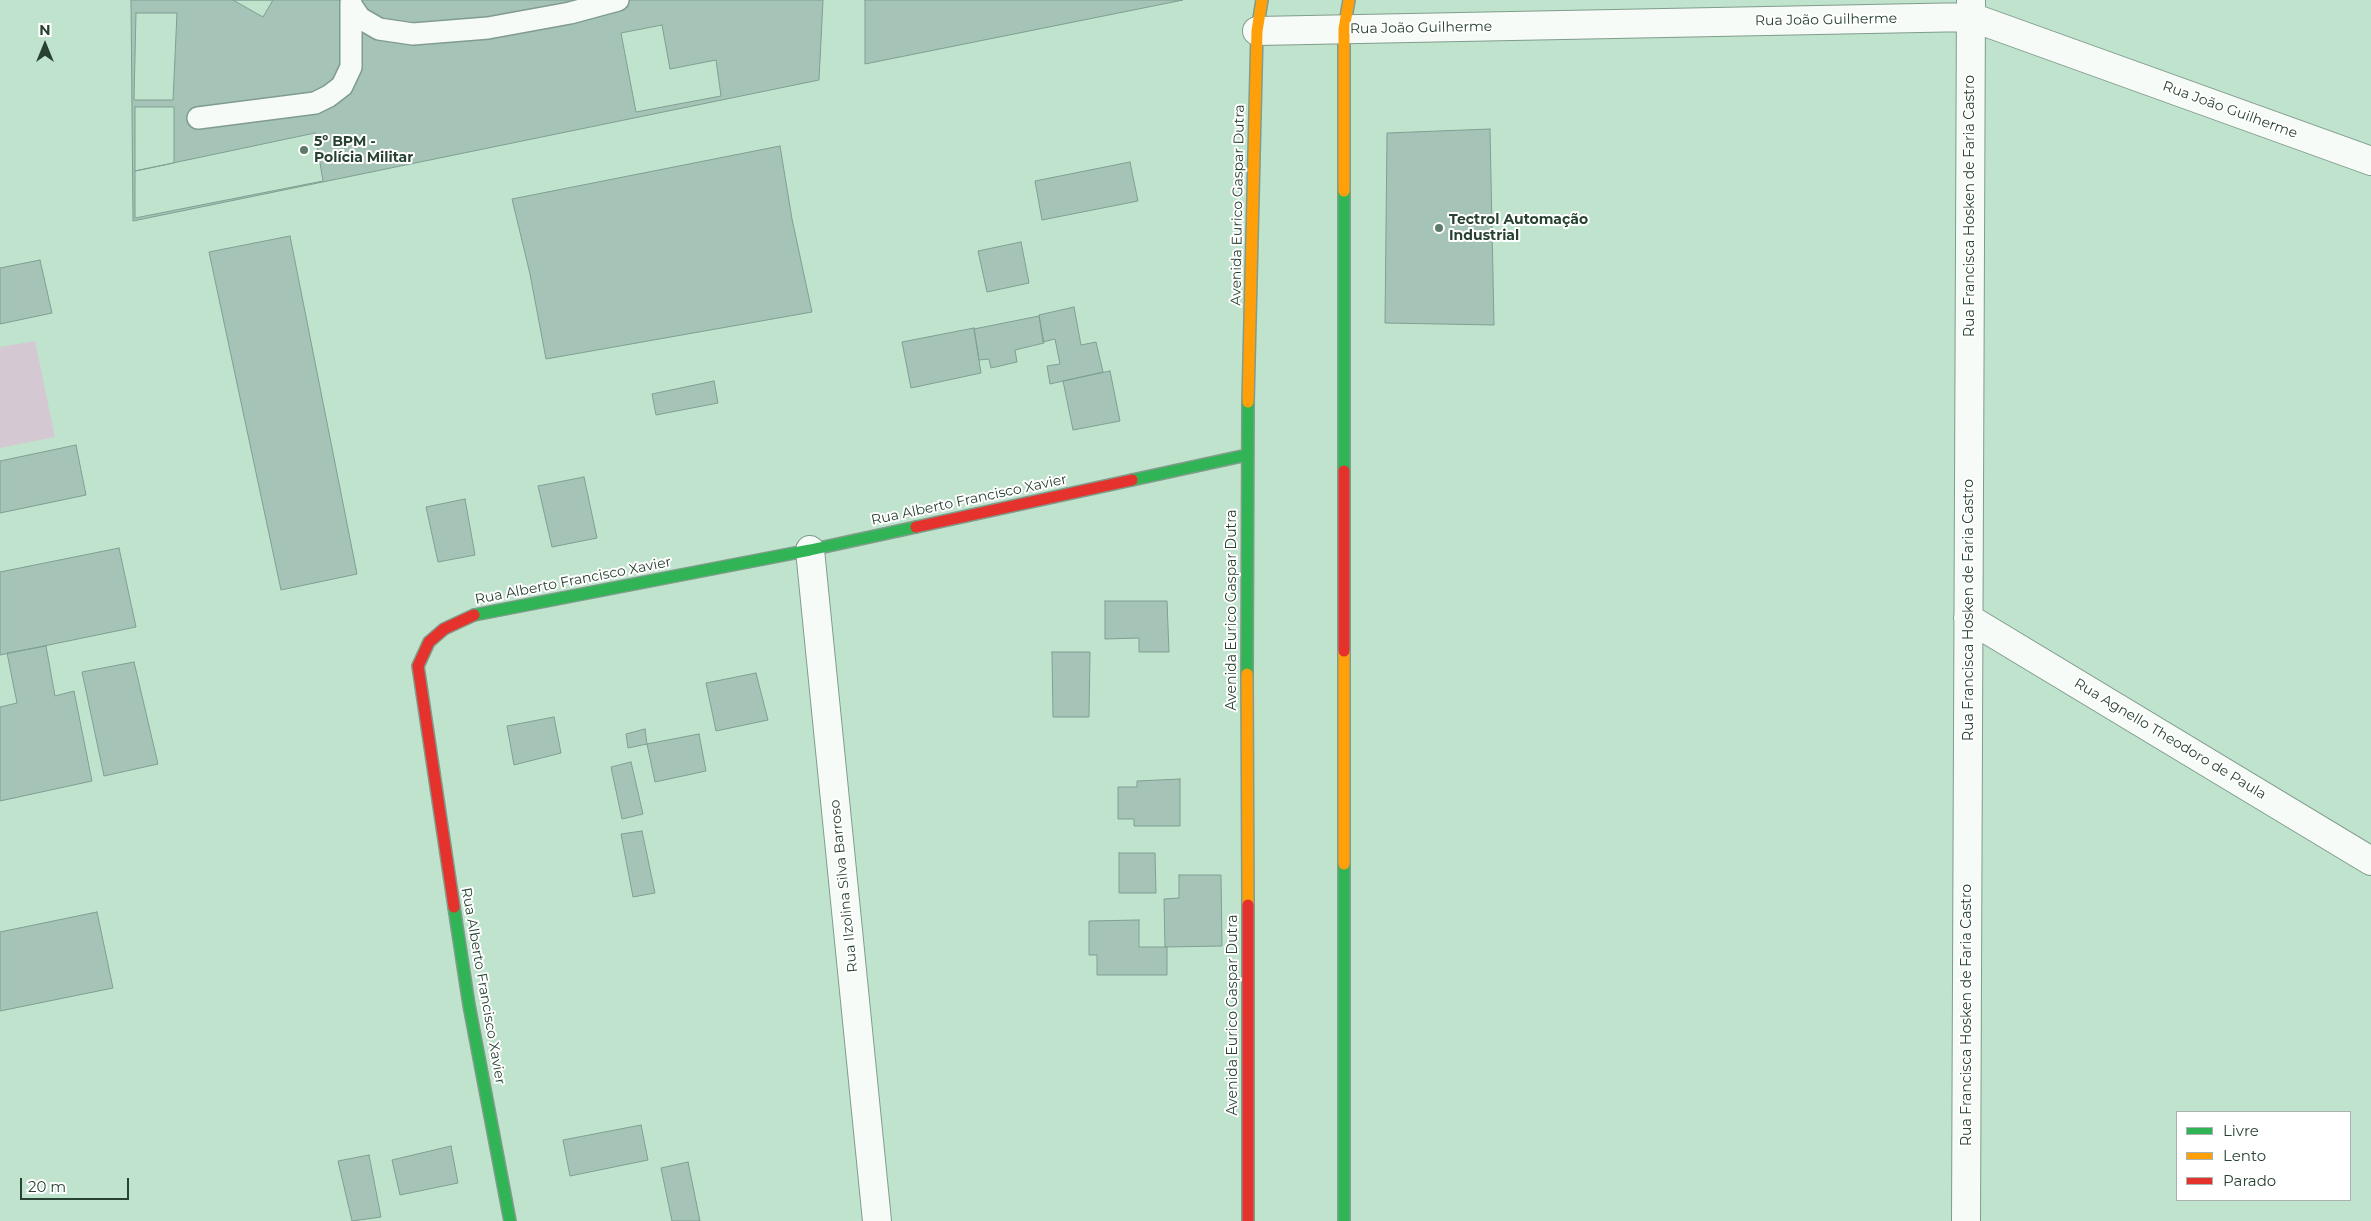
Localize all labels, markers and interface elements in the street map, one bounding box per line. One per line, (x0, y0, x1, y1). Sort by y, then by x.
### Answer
street label: Rua João Guilherme (1755, 10, 1897, 30)
street label: Rua João Guilherme (1350, 18, 1492, 38)
north arrow (20, 20, 70, 70)
text: N (39, 21, 51, 39)
street label: Rua Francisca Hosken de Faria Castro (1962, 75, 1978, 337)
street label: Rua João Guilherme (2160, 78, 2300, 142)
street label: Avenida Eurico Gaspar Dutra (1228, 104, 1248, 306)
place label: 5º BPM - Polícia Militar (314, 134, 413, 166)
marker: 5º BPM - Polícia Militar (298, 144, 310, 156)
place label: Tectrol Automação Industrial (1449, 212, 1588, 244)
marker: Tectrol Automação Industrial (1433, 222, 1445, 234)
street label: Rua Alberto Francisco Xavier (870, 471, 1068, 529)
street label: Rua Francisca Hosken de Faria Castro (1961, 479, 1977, 741)
street label: Avenida Eurico Gaspar Dutra (1224, 509, 1240, 711)
street label: Rua Alberto Francisco Xavier (473, 554, 673, 608)
street label: Rua Agnello Theodoro de Paula (2071, 675, 2269, 803)
street label: Rua Ilzolina Silva Barroso (827, 799, 861, 973)
street label: Rua Francisca Hosken de Faria Castro (1959, 884, 1975, 1146)
street label: Rua Alberto Francisco Xavier (457, 886, 509, 1086)
street label: Avenida Eurico Gaspar Dutra (1225, 914, 1241, 1116)
legend (2176, 1111, 2351, 1201)
text: Livre (2223, 1121, 2259, 1140)
text: Lento (2223, 1146, 2266, 1165)
scale bar (22, 1168, 131, 1200)
text: Parado (2223, 1171, 2276, 1190)
text: 20 m (28, 1177, 66, 1196)

